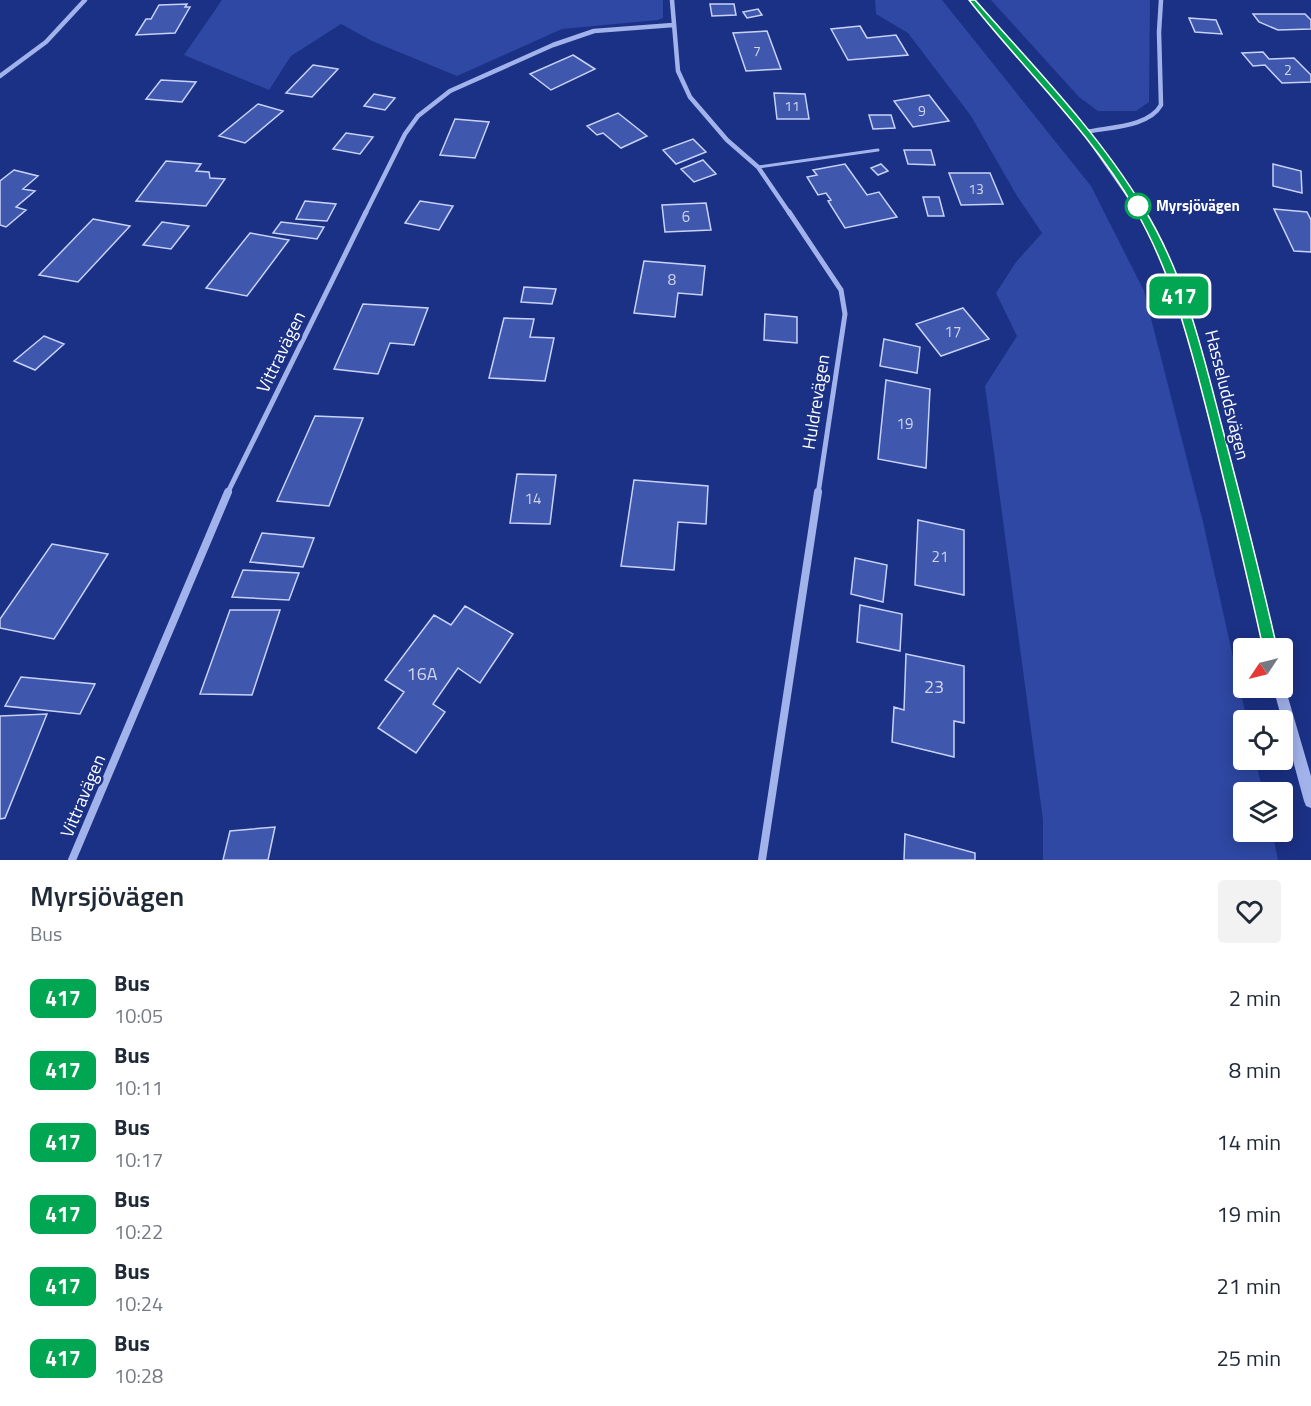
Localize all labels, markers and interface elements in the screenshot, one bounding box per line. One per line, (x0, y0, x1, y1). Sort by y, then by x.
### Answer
house number: 7 (753, 40, 761, 61)
house number: 2 (1284, 59, 1292, 80)
house number: 11 (784, 95, 800, 116)
house number: 9 (918, 100, 926, 121)
house number: 13 (968, 178, 984, 199)
marker: Myrsjövägen (1125, 193, 1151, 219)
place label: Myrsjövägen (1156, 194, 1240, 217)
house number: 6 (682, 205, 690, 228)
house number: 8 (668, 268, 676, 291)
line badge: 417 (1144, 276, 1214, 316)
text: 417 (1161, 280, 1197, 312)
street label: Vittravägen (249, 306, 312, 397)
house number: 17 (945, 320, 961, 343)
street label: Hasseluddsvägen (1198, 327, 1257, 463)
street label: Huldrevägen (795, 352, 836, 451)
house number: 19 (897, 412, 913, 435)
house number: 14 (525, 487, 541, 510)
house number: 21 (932, 545, 948, 568)
north arrow (1233, 638, 1293, 698)
map controls (1233, 638, 1293, 842)
house number: 16A (407, 660, 438, 687)
house number: 23 (924, 673, 944, 700)
button: locate (1233, 710, 1293, 770)
street label: Vittravägen (53, 750, 112, 841)
button: layers (1233, 782, 1293, 842)
text: Myrsjövägen (30, 874, 184, 917)
button: heart (1218, 880, 1281, 943)
text: Bus (30, 918, 62, 949)
text: Bus (114, 966, 150, 1000)
text: 2 min (1229, 981, 1281, 1015)
text: 417 (45, 982, 81, 1014)
text: 10:05 (114, 1000, 163, 1031)
text: Bus (114, 1038, 150, 1072)
text: 8 min (1229, 1053, 1281, 1087)
text: 417 (45, 1054, 81, 1086)
text: 10:11 (114, 1072, 163, 1103)
text: Bus (114, 1110, 150, 1144)
text: 14 min (1216, 1125, 1281, 1159)
text: 417 (45, 1126, 81, 1158)
text: 10:17 (114, 1144, 163, 1175)
text: Bus (114, 1182, 150, 1216)
text: 19 min (1216, 1197, 1281, 1231)
text: 417 (45, 1198, 81, 1230)
text: 10:22 (114, 1216, 163, 1247)
text: Bus (114, 1254, 150, 1288)
text: 21 min (1216, 1269, 1281, 1303)
text: 417 (45, 1270, 81, 1302)
text: 10:24 (114, 1288, 163, 1319)
text: Bus (114, 1326, 150, 1360)
text: 25 min (1216, 1341, 1281, 1375)
text: 417 (45, 1342, 81, 1374)
text: 10:28 (114, 1360, 163, 1391)

